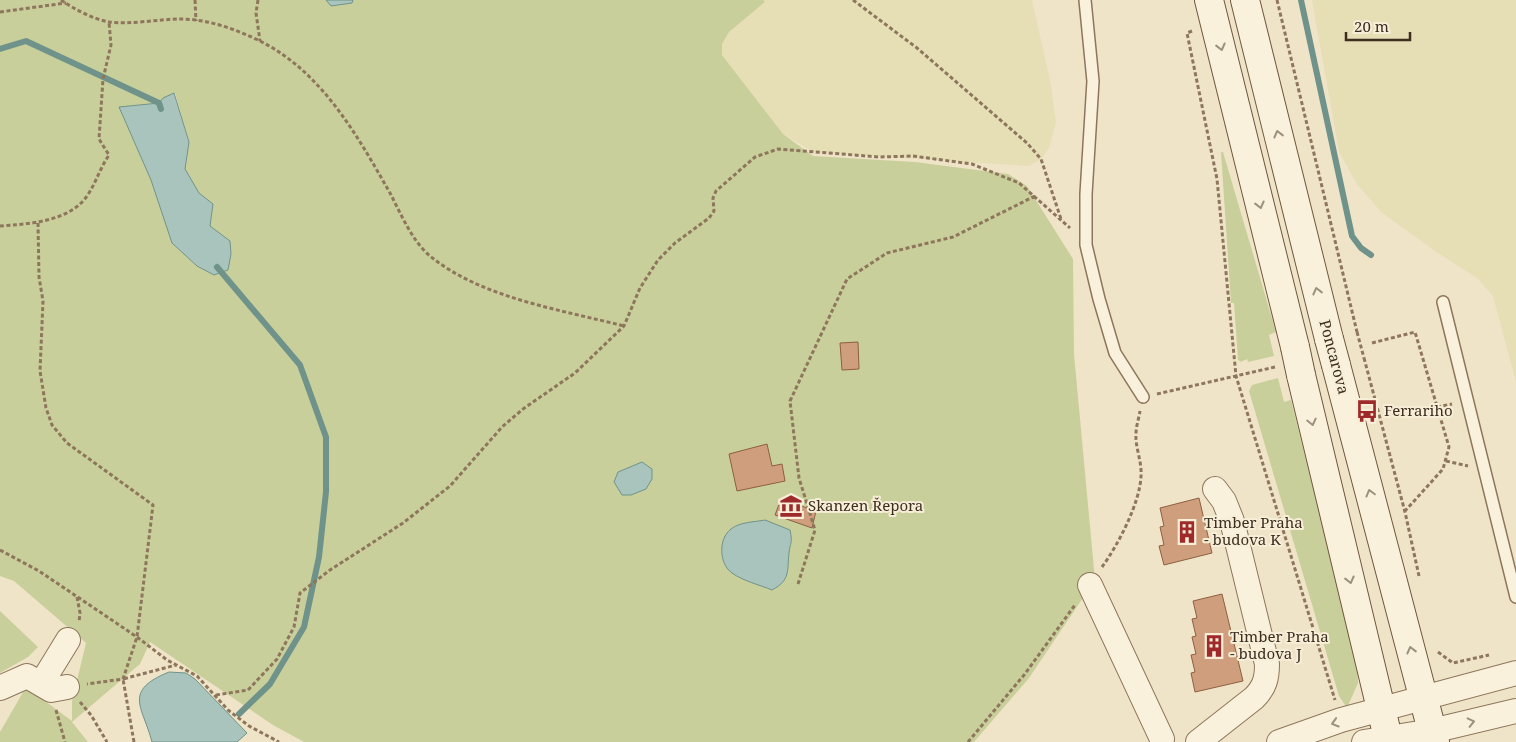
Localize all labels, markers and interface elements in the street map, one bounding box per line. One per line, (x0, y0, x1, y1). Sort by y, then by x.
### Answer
scale bar (1346, 10, 1410, 42)
text: 20 m (1354, 16, 1389, 36)
one-way arrow (1215, 43, 1226, 52)
one-way arrow (1273, 129, 1284, 138)
one-way arrow (1254, 201, 1265, 210)
one-way arrow (1313, 288, 1323, 296)
street label: Poncarova (1315, 317, 1354, 396)
bus stop icon: Ferrariho (1354, 398, 1380, 424)
place label: Ferrariho (1384, 400, 1453, 420)
one-way arrow (1306, 418, 1317, 426)
one-way arrow (1365, 488, 1376, 497)
museum icon: Skanzen Řepora (778, 493, 804, 519)
place label: Skanzen Řepora (808, 495, 923, 515)
place label: Timber Praha - budova K (1204, 512, 1303, 549)
building icon: Timber Praha - budova K (1174, 519, 1200, 545)
one-way arrow (1344, 576, 1355, 585)
place label: Timber Praha - budova J (1230, 626, 1329, 663)
building icon: Timber Praha - budova J (1201, 633, 1227, 659)
one-way arrow (1406, 646, 1417, 655)
one-way arrow (1331, 717, 1339, 727)
one-way arrow (1466, 717, 1475, 728)

